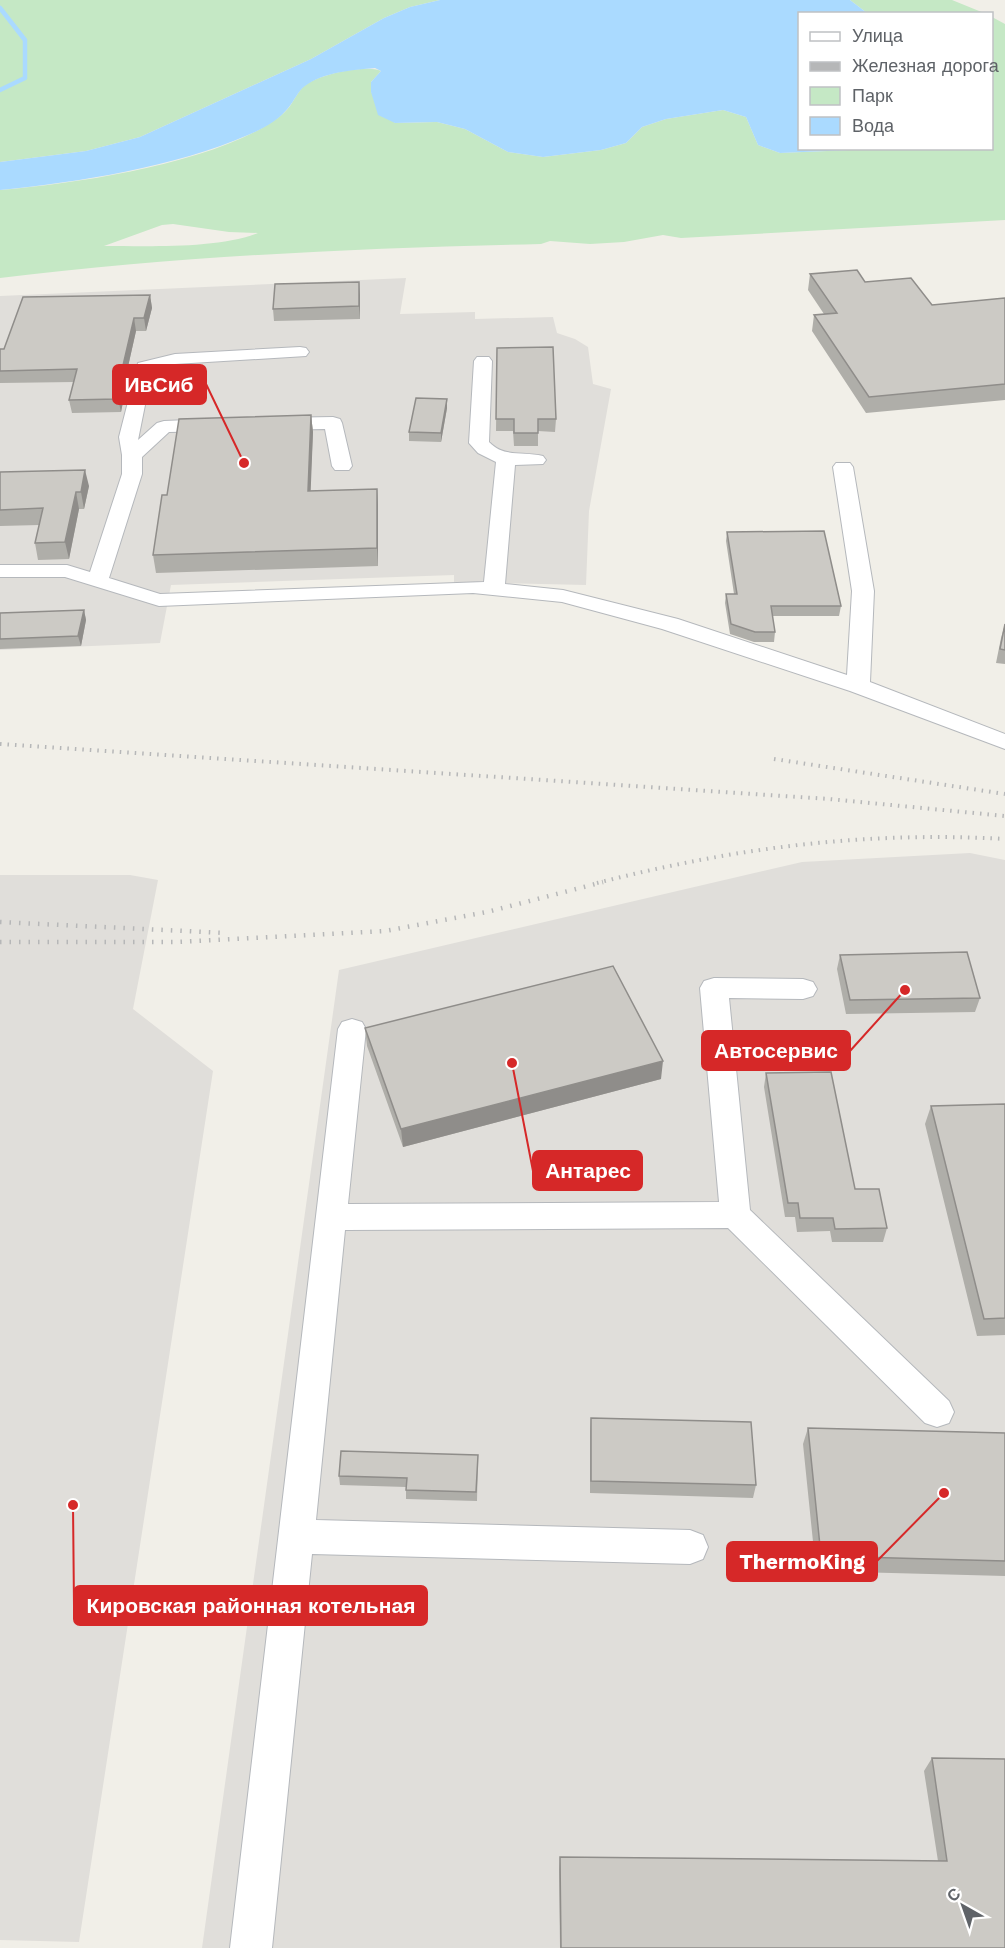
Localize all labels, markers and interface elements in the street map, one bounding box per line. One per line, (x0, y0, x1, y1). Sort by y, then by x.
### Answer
legend (798, 12, 993, 150)
text: Улица (852, 25, 904, 46)
text: Железная дорога (852, 55, 1000, 76)
text: Парк (852, 85, 893, 106)
text: Вода (852, 115, 895, 136)
callout: ИвСиб (113, 365, 206, 404)
text: ИвСиб (124, 372, 194, 397)
callout: Автосервис (702, 1031, 850, 1070)
text: Автосервис (714, 1038, 838, 1063)
callout: Антарес (533, 1151, 642, 1190)
text: Антарес (545, 1158, 631, 1183)
callout: ThermoKing (727, 1542, 877, 1581)
text: ThermoKing (739, 1549, 865, 1574)
callout: Кировская районная котельная (74, 1586, 427, 1625)
text: Кировская районная котельная (87, 1593, 415, 1618)
north arrow (933, 1876, 993, 1936)
text: С (943, 1884, 965, 1906)

